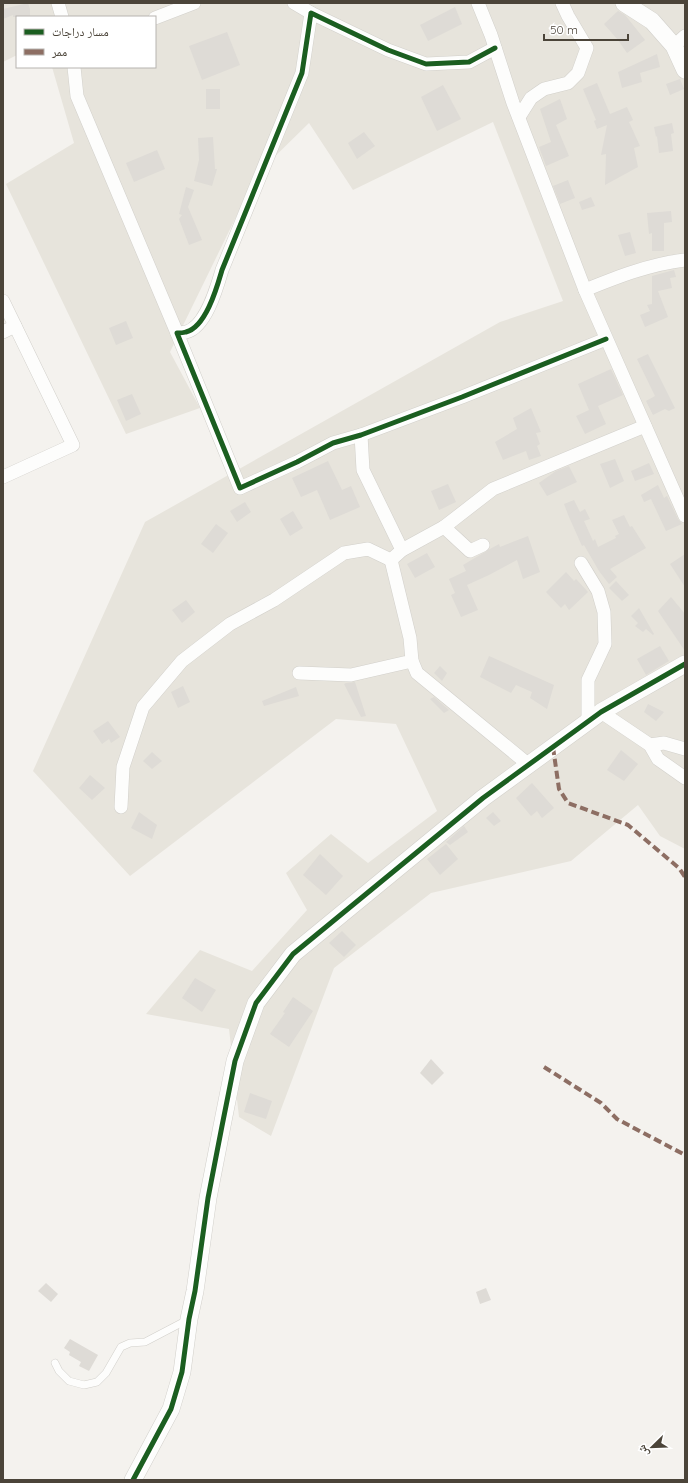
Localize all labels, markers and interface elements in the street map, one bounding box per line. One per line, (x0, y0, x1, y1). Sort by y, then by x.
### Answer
legend (16, 16, 156, 68)
scale bar (544, 16, 628, 42)
text: 50 m (550, 22, 578, 37)
text: مسار دراجات (52, 24, 109, 39)
text: ممر (51, 44, 67, 59)
north arrow (632, 1427, 672, 1467)
text: ش (634, 1442, 652, 1459)

